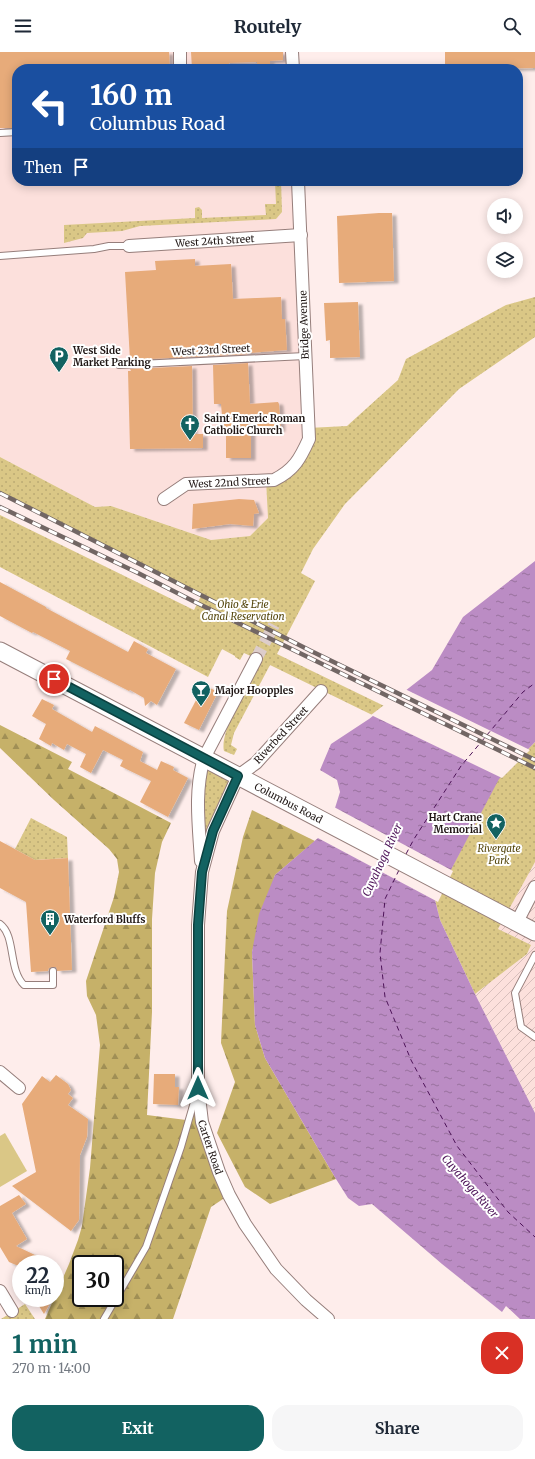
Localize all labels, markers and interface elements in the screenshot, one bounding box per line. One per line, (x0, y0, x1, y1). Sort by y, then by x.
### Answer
icon: menu (12, 15, 34, 37)
text: Routely (234, 15, 301, 38)
icon: search (501, 15, 523, 37)
text: 160 m (90, 77, 172, 113)
icon: left (24, 80, 76, 132)
text: Columbus Road (90, 112, 225, 135)
icon: arrive (70, 156, 92, 178)
text: Then (24, 158, 62, 177)
map controls (487, 198, 523, 278)
button: sound (487, 198, 523, 234)
street label: West 24th Street (174, 231, 255, 250)
button: layers (487, 242, 523, 278)
street label: Bridge Avenue (296, 290, 312, 360)
street label: West 23rd Street (171, 341, 251, 359)
place label: West Side Market Parking (72, 344, 151, 369)
parking icon: West Side Market Parking (48, 345, 70, 373)
place label: Saint Emeric Roman Catholic Church (204, 412, 305, 437)
church icon: Saint Emeric Roman Catholic Church (179, 413, 201, 441)
street label: West 22nd Street (187, 474, 270, 490)
park label: Ohio & Erie Canal Reservation (202, 598, 284, 623)
pin (37, 662, 71, 696)
icon: arrive (43, 668, 65, 690)
bar icon: Major Hoopples (190, 679, 212, 707)
place label: Major Hoopples (215, 684, 293, 697)
street label: Riverbed Street (251, 703, 311, 766)
street label: Columbus Road (252, 779, 325, 826)
place label: Hart Crane Memorial (428, 811, 483, 836)
place icon: Hart Crane Memorial (485, 812, 507, 840)
water label: Cuyahoga River (359, 821, 405, 899)
park label: Rivergate Park (477, 842, 521, 867)
building icon: Waterford Bluffs (39, 908, 61, 936)
place label: Waterford Bluffs (63, 913, 145, 926)
position arrow (177, 1067, 219, 1109)
street label: Carter Road (195, 1118, 226, 1176)
water label: Cuyahoga River (439, 1152, 502, 1221)
speed limit sign: 30 (72, 1255, 124, 1307)
text: 22 (26, 1263, 50, 1288)
text: km/h (25, 1284, 51, 1297)
text: 1 min (12, 1329, 77, 1360)
button: close (481, 1332, 523, 1374)
text: 270 m · 14:00 (12, 1360, 91, 1377)
button: Exit (12, 1405, 264, 1451)
button: Share (272, 1405, 523, 1451)

